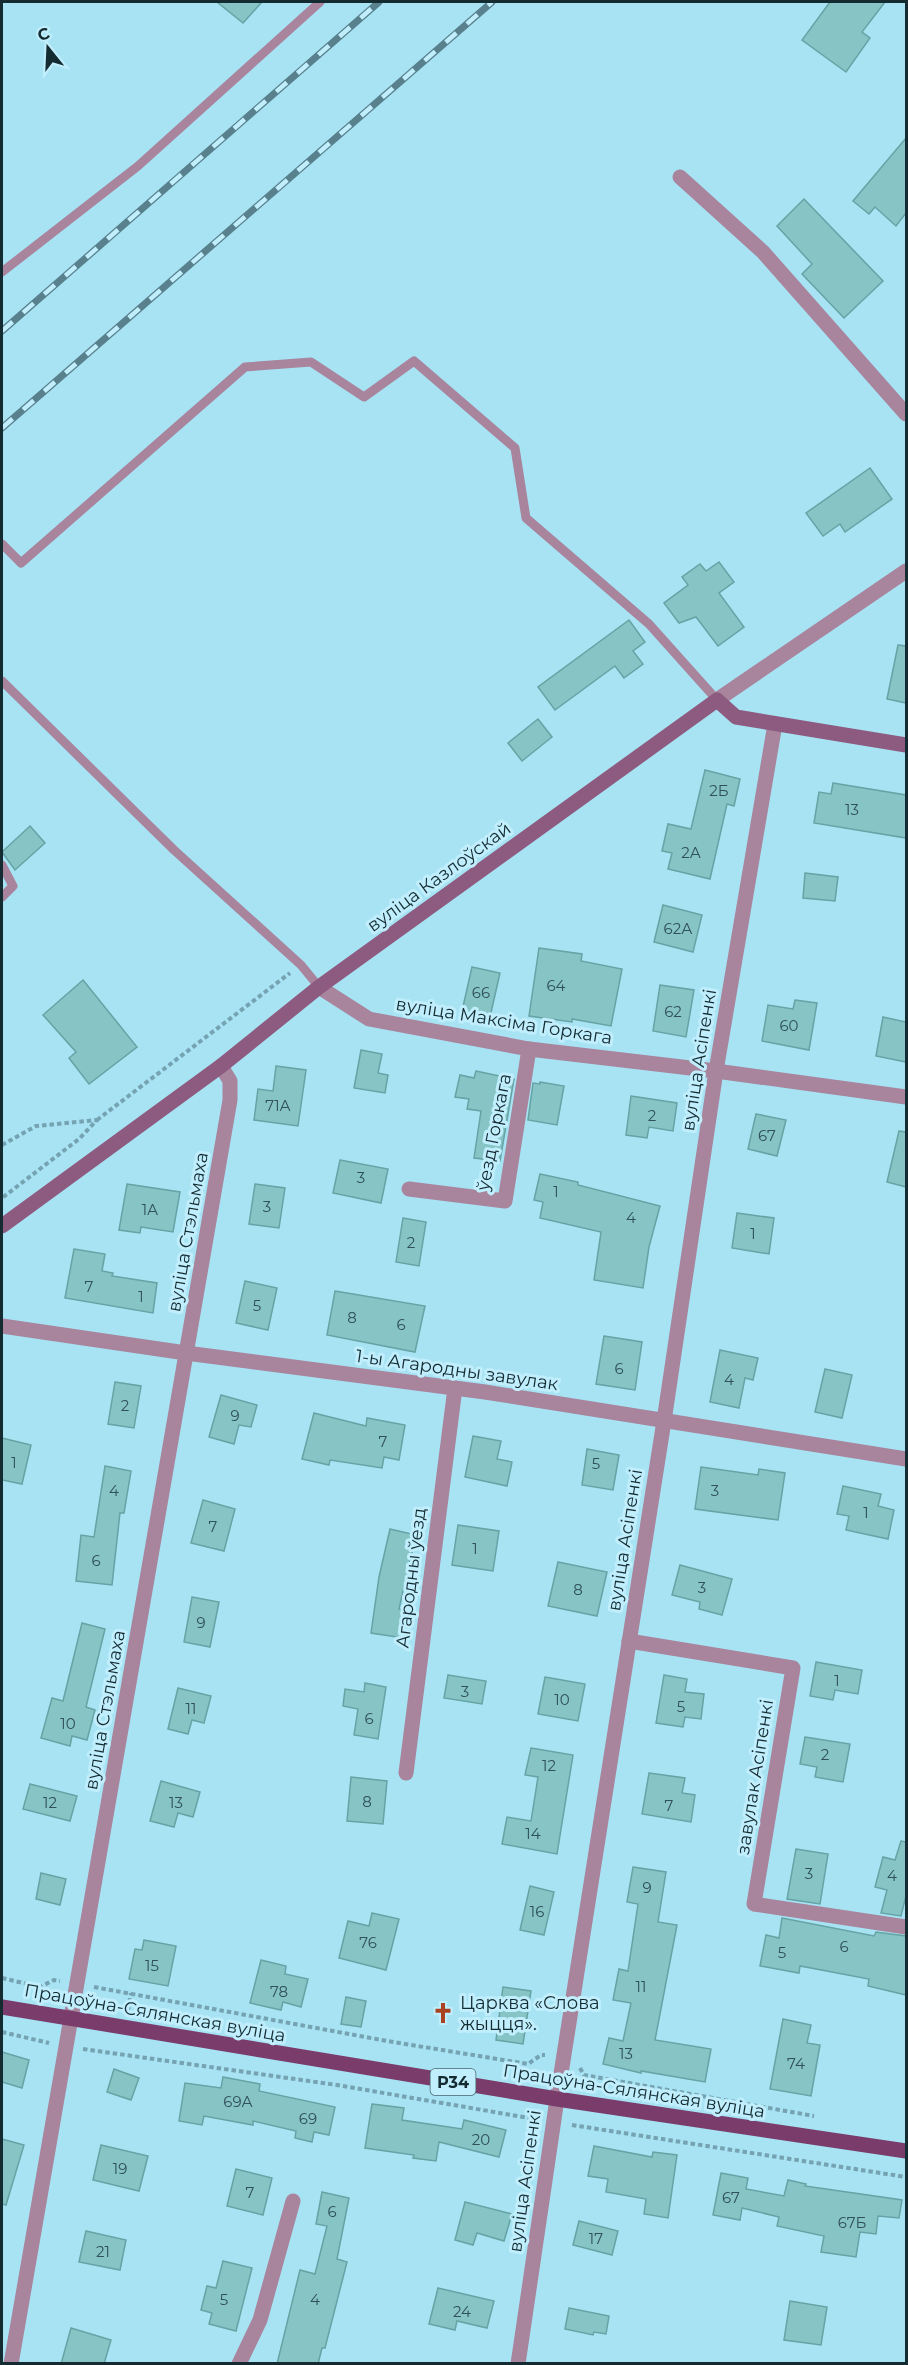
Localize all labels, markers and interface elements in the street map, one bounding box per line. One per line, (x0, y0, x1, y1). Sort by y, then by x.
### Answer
north arrow (18, 18, 78, 78)
text: С (35, 23, 52, 45)
house number: 2Б (709, 781, 729, 800)
house number: 13 (845, 800, 859, 819)
street label: вуліца Казлоўскай (363, 817, 515, 937)
house number: 2А (681, 843, 701, 862)
house number: 62А (664, 919, 692, 938)
house number: 64 (546, 976, 566, 995)
house number: 66 (472, 983, 490, 1002)
street label: вуліца Асіпенкі (677, 987, 721, 1133)
street label: вуліца Максіма Горкага (394, 993, 614, 1049)
house number: 62 (664, 1002, 682, 1021)
house number: 60 (779, 1016, 799, 1035)
street label: ўезд Горкага (472, 1072, 516, 1193)
house number: 71А (265, 1096, 291, 1115)
house number: 2 (648, 1106, 656, 1125)
house number: 67 (758, 1126, 776, 1145)
street label: вуліца Стэльмаха (163, 1150, 213, 1314)
house number: 3 (357, 1168, 365, 1187)
house number: 1 (553, 1182, 559, 1201)
house number: 3 (263, 1197, 271, 1216)
house number: 1А (142, 1200, 158, 1219)
house number: 4 (626, 1208, 636, 1227)
house number: 1 (750, 1224, 756, 1243)
house number: 2 (407, 1233, 415, 1252)
house number: 7 (85, 1277, 94, 1296)
house number: 1 (138, 1287, 144, 1306)
house number: 5 (253, 1296, 261, 1315)
house number: 8 (347, 1308, 357, 1327)
house number: 6 (396, 1315, 406, 1334)
street label: 1-ы Агародны завулак (354, 1345, 560, 1395)
house number: 6 (614, 1359, 624, 1378)
house number: 4 (724, 1370, 734, 1389)
house number: 2 (121, 1396, 129, 1415)
house number: 9 (230, 1406, 240, 1425)
house number: 7 (379, 1432, 388, 1451)
house number: 1 (11, 1453, 17, 1472)
house number: 5 (592, 1454, 600, 1473)
street label: вуліца Асіпенкі (603, 1467, 647, 1613)
house number: 4 (109, 1481, 119, 1500)
house number: 3 (711, 1481, 719, 1500)
house number: 1 (863, 1503, 869, 1522)
street label: Агародны ўезд (391, 1506, 431, 1649)
house number: 7 (209, 1517, 218, 1536)
house number: 1 (472, 1539, 478, 1558)
house number: 6 (91, 1551, 101, 1570)
house number: 3 (698, 1578, 706, 1597)
house number: 8 (573, 1580, 583, 1599)
house number: 9 (196, 1613, 206, 1632)
street label: вуліца Стэльмаха (80, 1628, 130, 1792)
house number: 1 (834, 1671, 840, 1690)
house number: 3 (461, 1682, 469, 1701)
house number: 10 (554, 1690, 570, 1709)
house number: 5 (677, 1697, 685, 1716)
street label: завулак Асіпенкі (732, 1698, 778, 1856)
house number: 11 (186, 1699, 196, 1718)
house number: 6 (364, 1709, 374, 1728)
house number: 10 (60, 1714, 76, 1733)
house number: 2 (821, 1745, 829, 1764)
house number: 12 (542, 1756, 556, 1775)
house number: 8 (362, 1792, 372, 1811)
house number: 12 (43, 1793, 57, 1812)
house number: 13 (169, 1793, 183, 1812)
house number: 7 (665, 1796, 674, 1815)
house number: 14 (525, 1824, 541, 1843)
house number: 3 (805, 1864, 813, 1883)
house number: 4 (887, 1866, 897, 1885)
house number: 9 (642, 1878, 652, 1897)
house number: 16 (530, 1902, 544, 1921)
house number: 76 (359, 1933, 377, 1952)
house number: 6 (839, 1937, 849, 1956)
house number: 5 (778, 1943, 786, 1962)
house number: 15 (145, 1956, 159, 1975)
house number: 11 (636, 1977, 646, 1996)
street label: Працоўна-Сялянская вуліца (23, 1979, 287, 2047)
house number: 78 (270, 1982, 288, 2001)
place label: Царква «Слова жыцця». (460, 1992, 600, 2035)
church icon: Царква «Слова жыцця». (431, 2001, 455, 2025)
house number: 13 (619, 2044, 633, 2063)
house number: 74 (787, 2054, 805, 2073)
street label: Працоўна-Сялянская вуліца (501, 2059, 767, 2123)
road number: Р34 (430, 2069, 476, 2095)
house number: 69А (223, 2092, 253, 2111)
street label: вуліца Асіпенкі (504, 2108, 546, 2254)
house number: 69 (299, 2109, 317, 2128)
house number: 20 (472, 2130, 490, 2149)
house number: 19 (113, 2159, 127, 2178)
house number: 7 (246, 2183, 255, 2202)
house number: 67 (722, 2188, 740, 2207)
house number: 6 (327, 2202, 337, 2221)
house number: 67Б (838, 2213, 866, 2232)
house number: 17 (589, 2229, 603, 2248)
house number: 21 (96, 2242, 110, 2261)
house number: 5 (220, 2290, 228, 2309)
house number: 4 (310, 2290, 320, 2309)
house number: 24 (453, 2302, 471, 2321)

